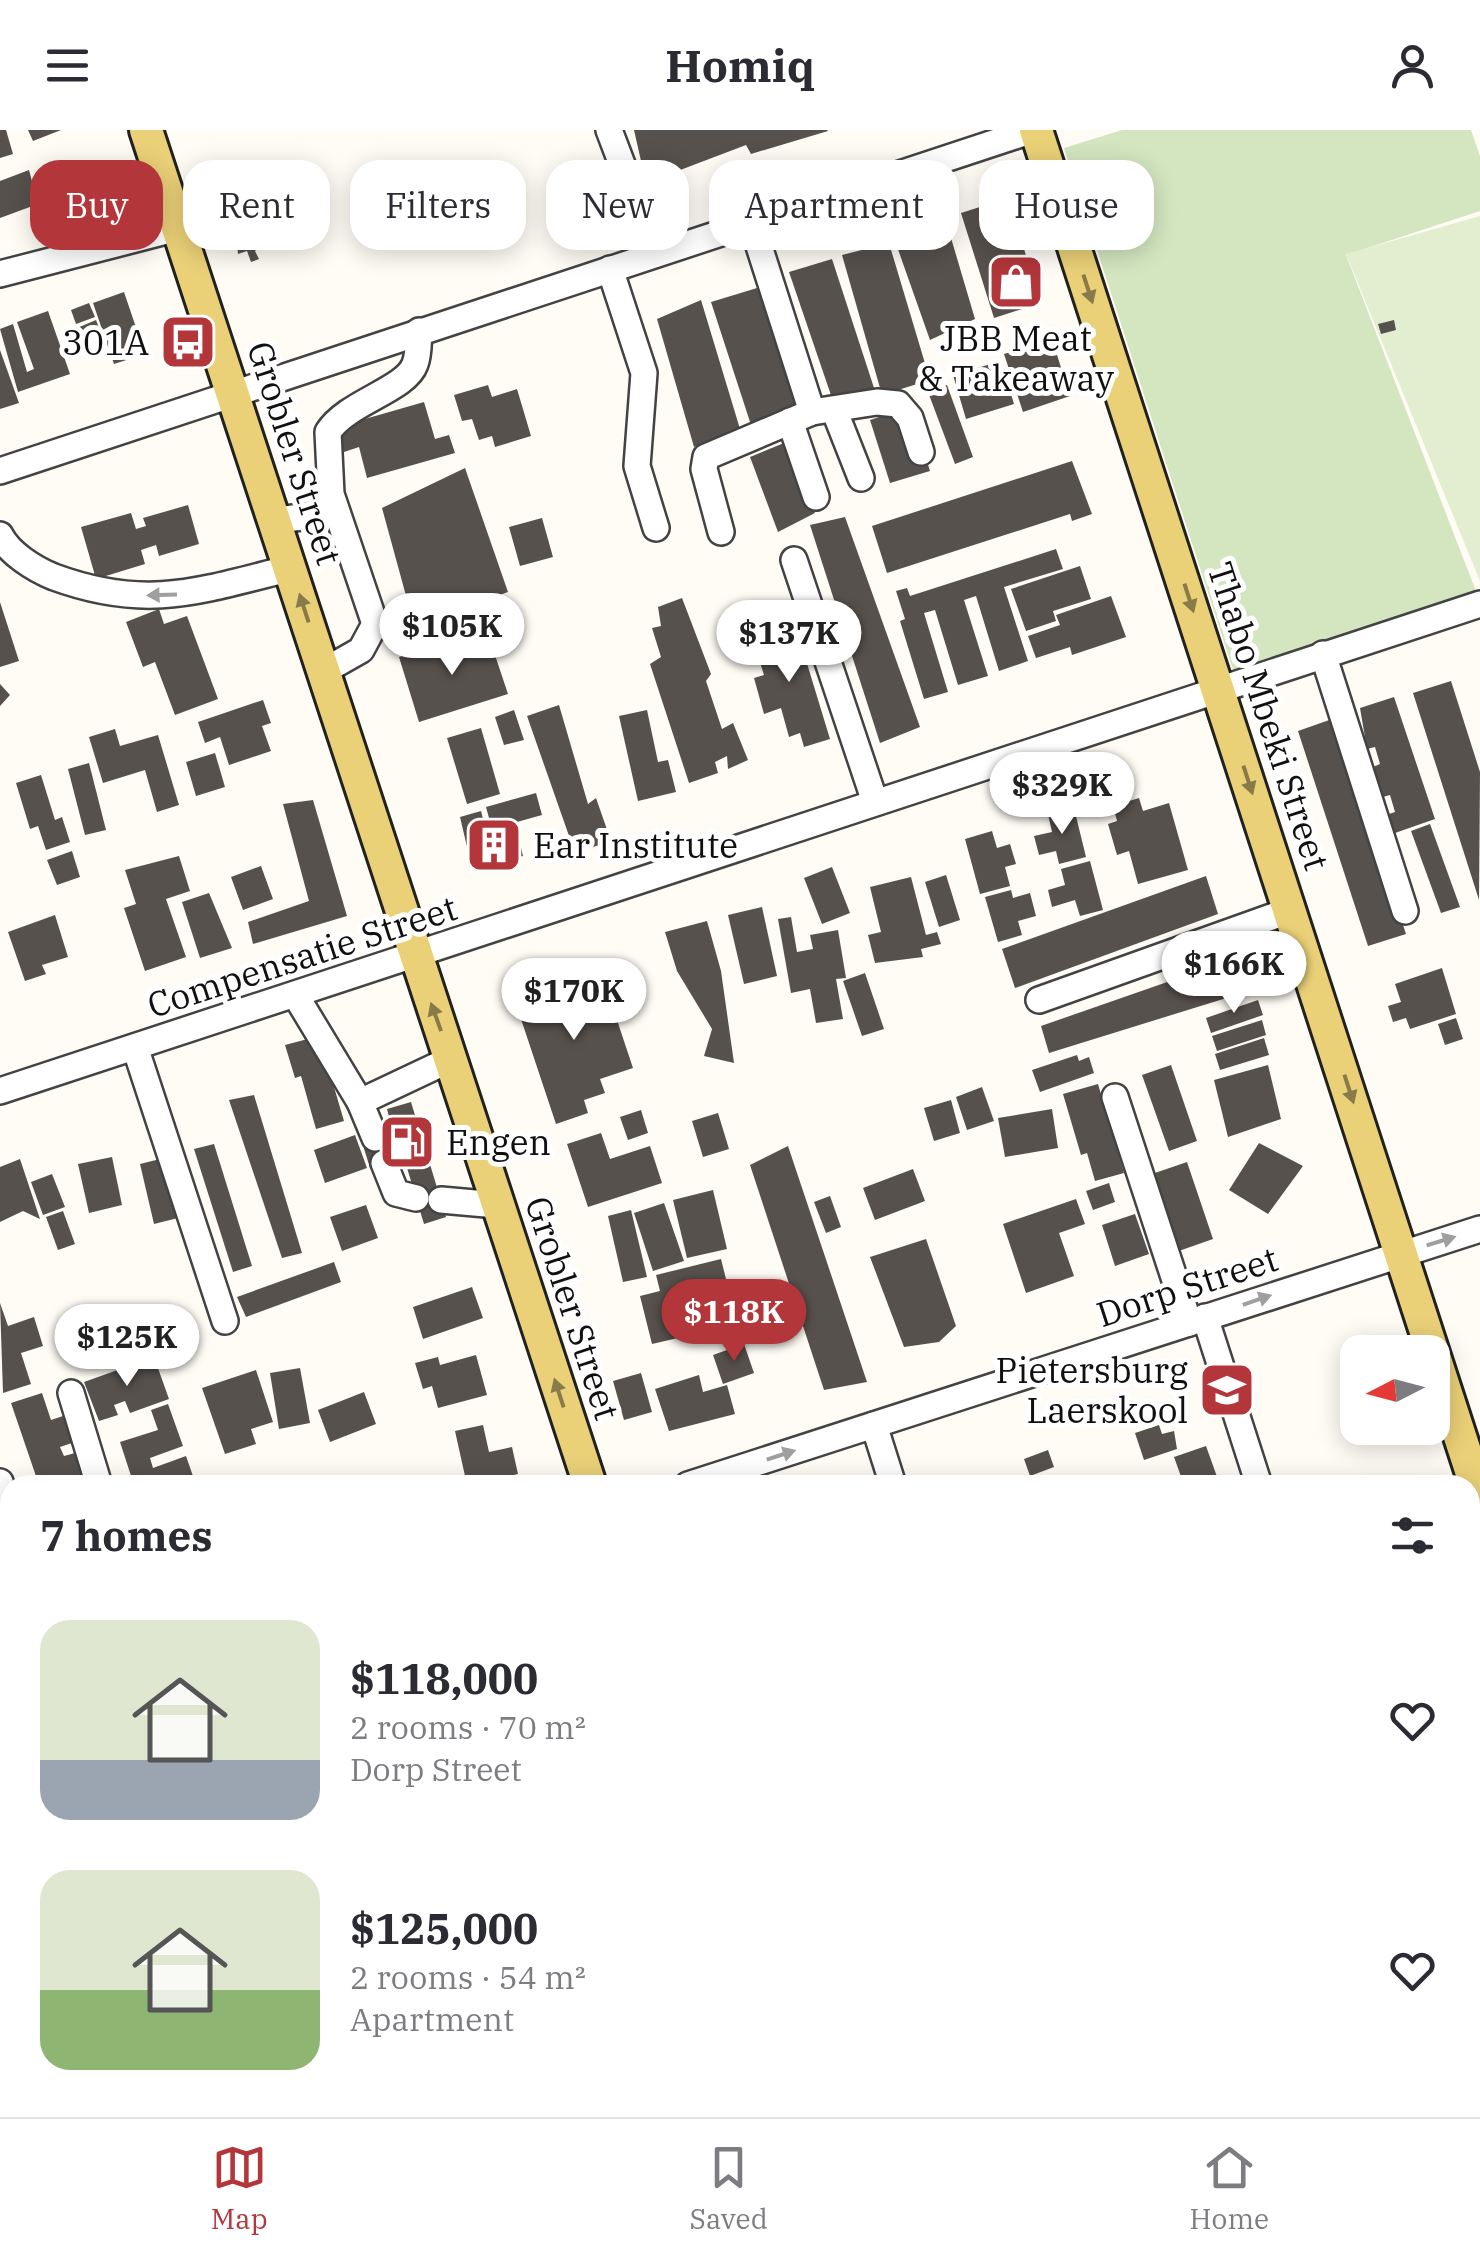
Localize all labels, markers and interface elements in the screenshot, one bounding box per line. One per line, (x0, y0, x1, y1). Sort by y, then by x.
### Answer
text: Homiq (665, 36, 815, 94)
icon: menu (40, 38, 95, 93)
icon: person (1385, 38, 1440, 93)
chip: Buy (30, 160, 163, 250)
chip: Rent (183, 160, 330, 250)
chip: Filters (350, 160, 526, 250)
chip: New (546, 160, 689, 250)
chip: Apartment (709, 160, 959, 250)
chip: House (979, 160, 1154, 250)
shop icon: JBB Meat & Takeaway (986, 252, 1046, 312)
one-way arrow (1081, 275, 1096, 305)
bus stop icon: 301A (158, 312, 218, 372)
place label: JBB Meat & Takeaway (918, 315, 1114, 401)
place label: 301A (62, 319, 149, 365)
street label: Grobler Street (237, 335, 353, 571)
street label: Thabo Mbeki Street (1198, 556, 1340, 876)
one-way arrow (1182, 584, 1197, 614)
one-way arrow (145, 588, 177, 604)
one-way arrow (295, 593, 310, 623)
pin: $105K (382, 593, 522, 678)
pin: $137K (719, 600, 859, 685)
text: $105K (401, 604, 503, 646)
text: $137K (738, 611, 840, 653)
pin: $329K (992, 752, 1132, 837)
text: $329K (1011, 763, 1113, 805)
one-way arrow (1242, 766, 1257, 796)
building icon: Ear Institute (464, 815, 524, 875)
place label: Ear Institute (533, 822, 738, 868)
street label: Compensatie Street (141, 884, 463, 1028)
pin: $166K (1164, 931, 1304, 1016)
text: $166K (1183, 942, 1285, 984)
pin: $170K (504, 958, 644, 1043)
text: $170K (523, 969, 625, 1011)
one-way arrow (428, 1002, 443, 1032)
one-way arrow (1343, 1075, 1358, 1105)
fuel station icon: Engen (377, 1112, 437, 1172)
place label: Engen (446, 1119, 551, 1165)
street label: Grobler Street (515, 1190, 631, 1426)
one-way arrow (1427, 1233, 1457, 1248)
street label: Dorp Street (1091, 1235, 1283, 1337)
pin: $118K (664, 1279, 804, 1364)
text: $118K (683, 1290, 785, 1332)
one-way arrow (1243, 1291, 1273, 1306)
pin: $125K (57, 1304, 197, 1389)
text: $125K (76, 1315, 178, 1357)
north arrow (1340, 1335, 1450, 1445)
map controls (1340, 1335, 1450, 1445)
place label: Pietersburg Laerskool (995, 1347, 1188, 1433)
school or university icon: Pietersburg Laerskool (1197, 1360, 1257, 1420)
one-way arrow (551, 1377, 566, 1407)
one-way arrow (766, 1447, 796, 1462)
text: 7 homes (40, 1508, 213, 1563)
icon: filters (1385, 1508, 1440, 1563)
text: $118,000 (350, 1651, 538, 1706)
icon: home (120, 1660, 240, 1780)
icon: heart (1385, 1693, 1440, 1748)
text: 2 rooms · 70 m² (350, 1706, 586, 1748)
text: Dorp Street (350, 1748, 522, 1790)
text: $125,000 (350, 1901, 538, 1956)
icon: home (120, 1910, 240, 2030)
icon: heart (1385, 1943, 1440, 1998)
text: 2 rooms · 54 m² (350, 1956, 586, 1998)
text: Apartment (350, 1998, 514, 2040)
tab: Map (211, 2140, 268, 2237)
tab: Saved (689, 2140, 768, 2237)
tab: Home (1190, 2140, 1269, 2237)

